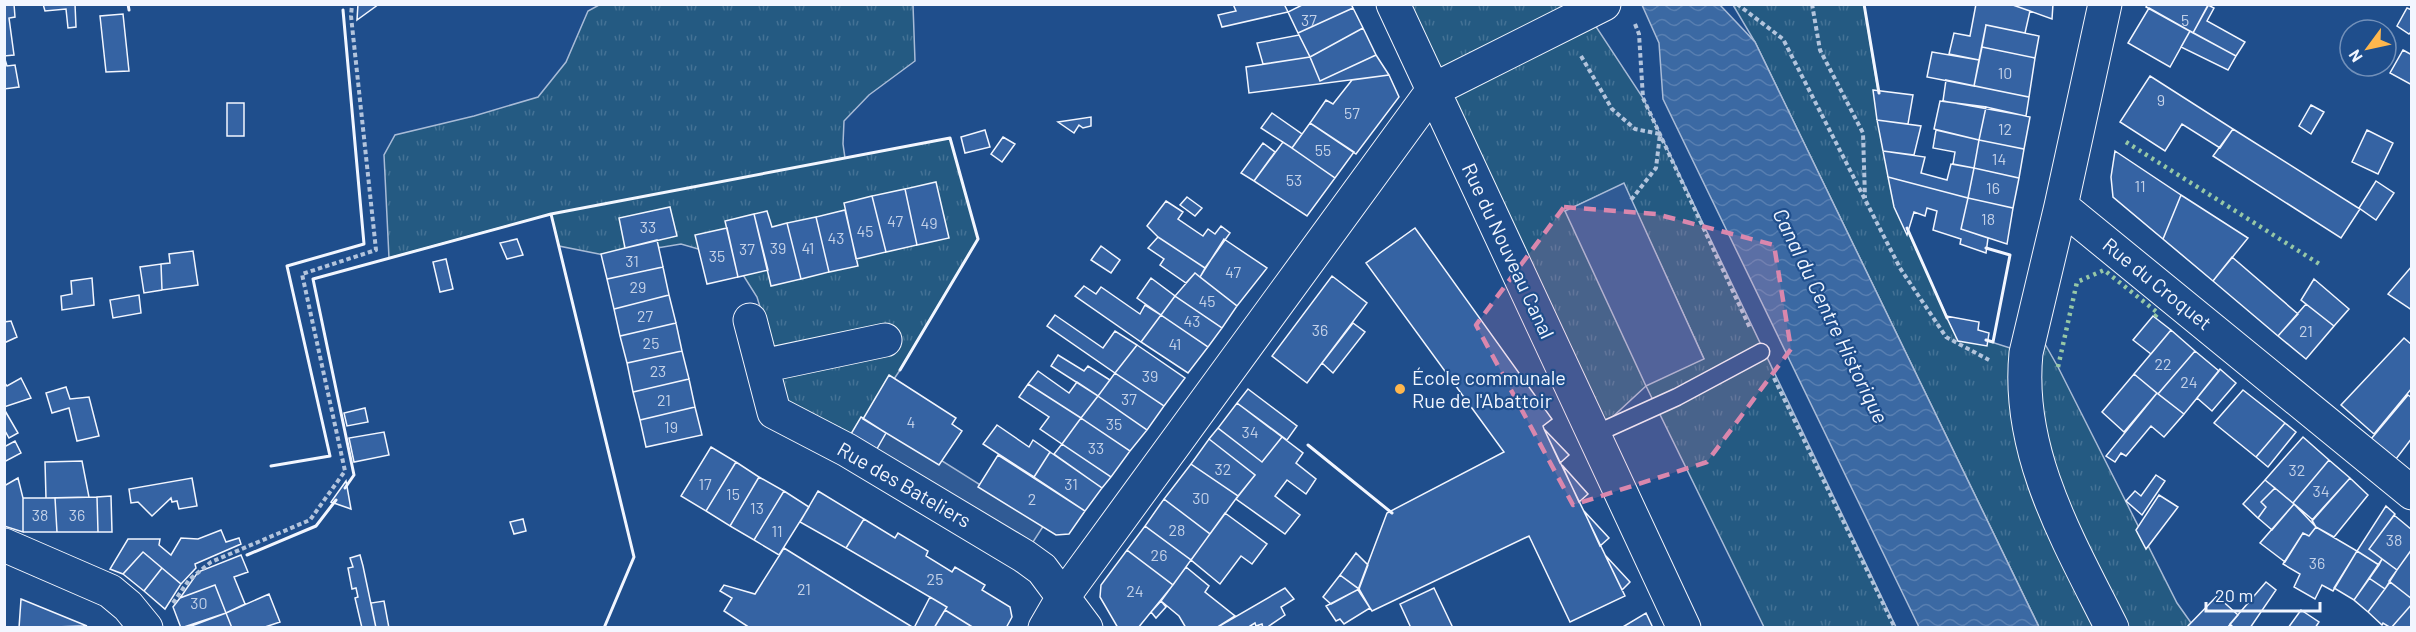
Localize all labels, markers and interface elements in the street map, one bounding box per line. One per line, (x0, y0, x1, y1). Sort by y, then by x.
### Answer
house number: 37 (1301, 10, 1317, 29)
house number: 5 (2181, 10, 2189, 29)
north arrow (2338, 18, 2398, 78)
text: N (2344, 47, 2366, 66)
house number: 10 (1998, 63, 2012, 82)
house number: 9 (2157, 90, 2165, 109)
house number: 57 (1344, 103, 1360, 122)
house number: 12 (1998, 119, 2012, 138)
house number: 55 (1315, 140, 1331, 159)
house number: 14 (1992, 149, 2006, 168)
street label: Rue du Nouveau Canal (1458, 159, 1560, 342)
house number: 53 (1286, 170, 1302, 189)
house number: 11 (2134, 176, 2146, 195)
house number: 16 (1986, 178, 2000, 197)
water label: Canal du Centre Historique (1768, 204, 1894, 427)
house number: 18 (1981, 209, 1995, 228)
house number: 47 (887, 211, 903, 230)
house number: 49 (920, 213, 938, 232)
house number: 33 (640, 217, 656, 236)
house number: 45 (856, 221, 874, 240)
house number: 43 (827, 228, 845, 247)
street label: Rue du Croquet (2098, 232, 2217, 334)
house number: 39 (770, 238, 786, 257)
house number: 41 (802, 238, 814, 257)
house number: 37 (739, 239, 755, 258)
house number: 35 (709, 246, 725, 265)
house number: 31 (625, 251, 639, 270)
house number: 47 (1225, 262, 1241, 281)
house number: 29 (630, 277, 646, 296)
house number: 45 (1198, 291, 1216, 310)
house number: 27 (637, 306, 653, 325)
house number: 43 (1183, 311, 1201, 330)
house number: 36 (1312, 320, 1328, 339)
house number: 21 (2299, 321, 2313, 340)
house number: 25 (643, 333, 659, 352)
house number: 41 (1169, 334, 1181, 353)
house number: 22 (2154, 354, 2172, 373)
house number: 23 (650, 361, 666, 380)
place label: École communale Rue de l'Abattoir (1412, 365, 1566, 412)
house number: 39 (1142, 366, 1158, 385)
house number: 24 (2180, 372, 2198, 391)
marker: École communale Rue de l'Abattoir (1393, 382, 1407, 396)
house number: 37 (1121, 389, 1137, 408)
house number: 21 (657, 390, 671, 409)
house number: 4 (907, 412, 915, 431)
house number: 35 (1106, 414, 1122, 433)
house number: 19 (664, 417, 678, 436)
house number: 34 (1241, 422, 1259, 441)
street label: Rue des Bateliers (834, 436, 975, 532)
house number: 33 (1088, 438, 1104, 457)
house number: 32 (1215, 459, 1231, 478)
house number: 32 (2289, 460, 2305, 479)
house number: 17 (698, 474, 712, 493)
house number: 31 (1064, 474, 1078, 493)
house number: 34 (2312, 481, 2330, 500)
house number: 15 (726, 484, 740, 503)
house number: 30 (1192, 488, 1210, 507)
house number: 2 (1028, 489, 1036, 508)
house number: 13 (750, 498, 764, 517)
house number: 38 (32, 505, 48, 524)
house number: 36 (69, 505, 85, 524)
house number: 28 (1169, 520, 1185, 539)
house number: 11 (771, 521, 783, 540)
house number: 38 (2386, 530, 2402, 549)
house number: 26 (1151, 545, 1167, 564)
house number: 36 (2309, 553, 2325, 572)
house number: 25 (927, 569, 943, 588)
scale bar (2206, 575, 2320, 613)
house number: 21 (797, 579, 811, 598)
house number: 24 (1126, 581, 1144, 600)
text: 20 m (2215, 584, 2253, 606)
house number: 30 (190, 593, 208, 612)

